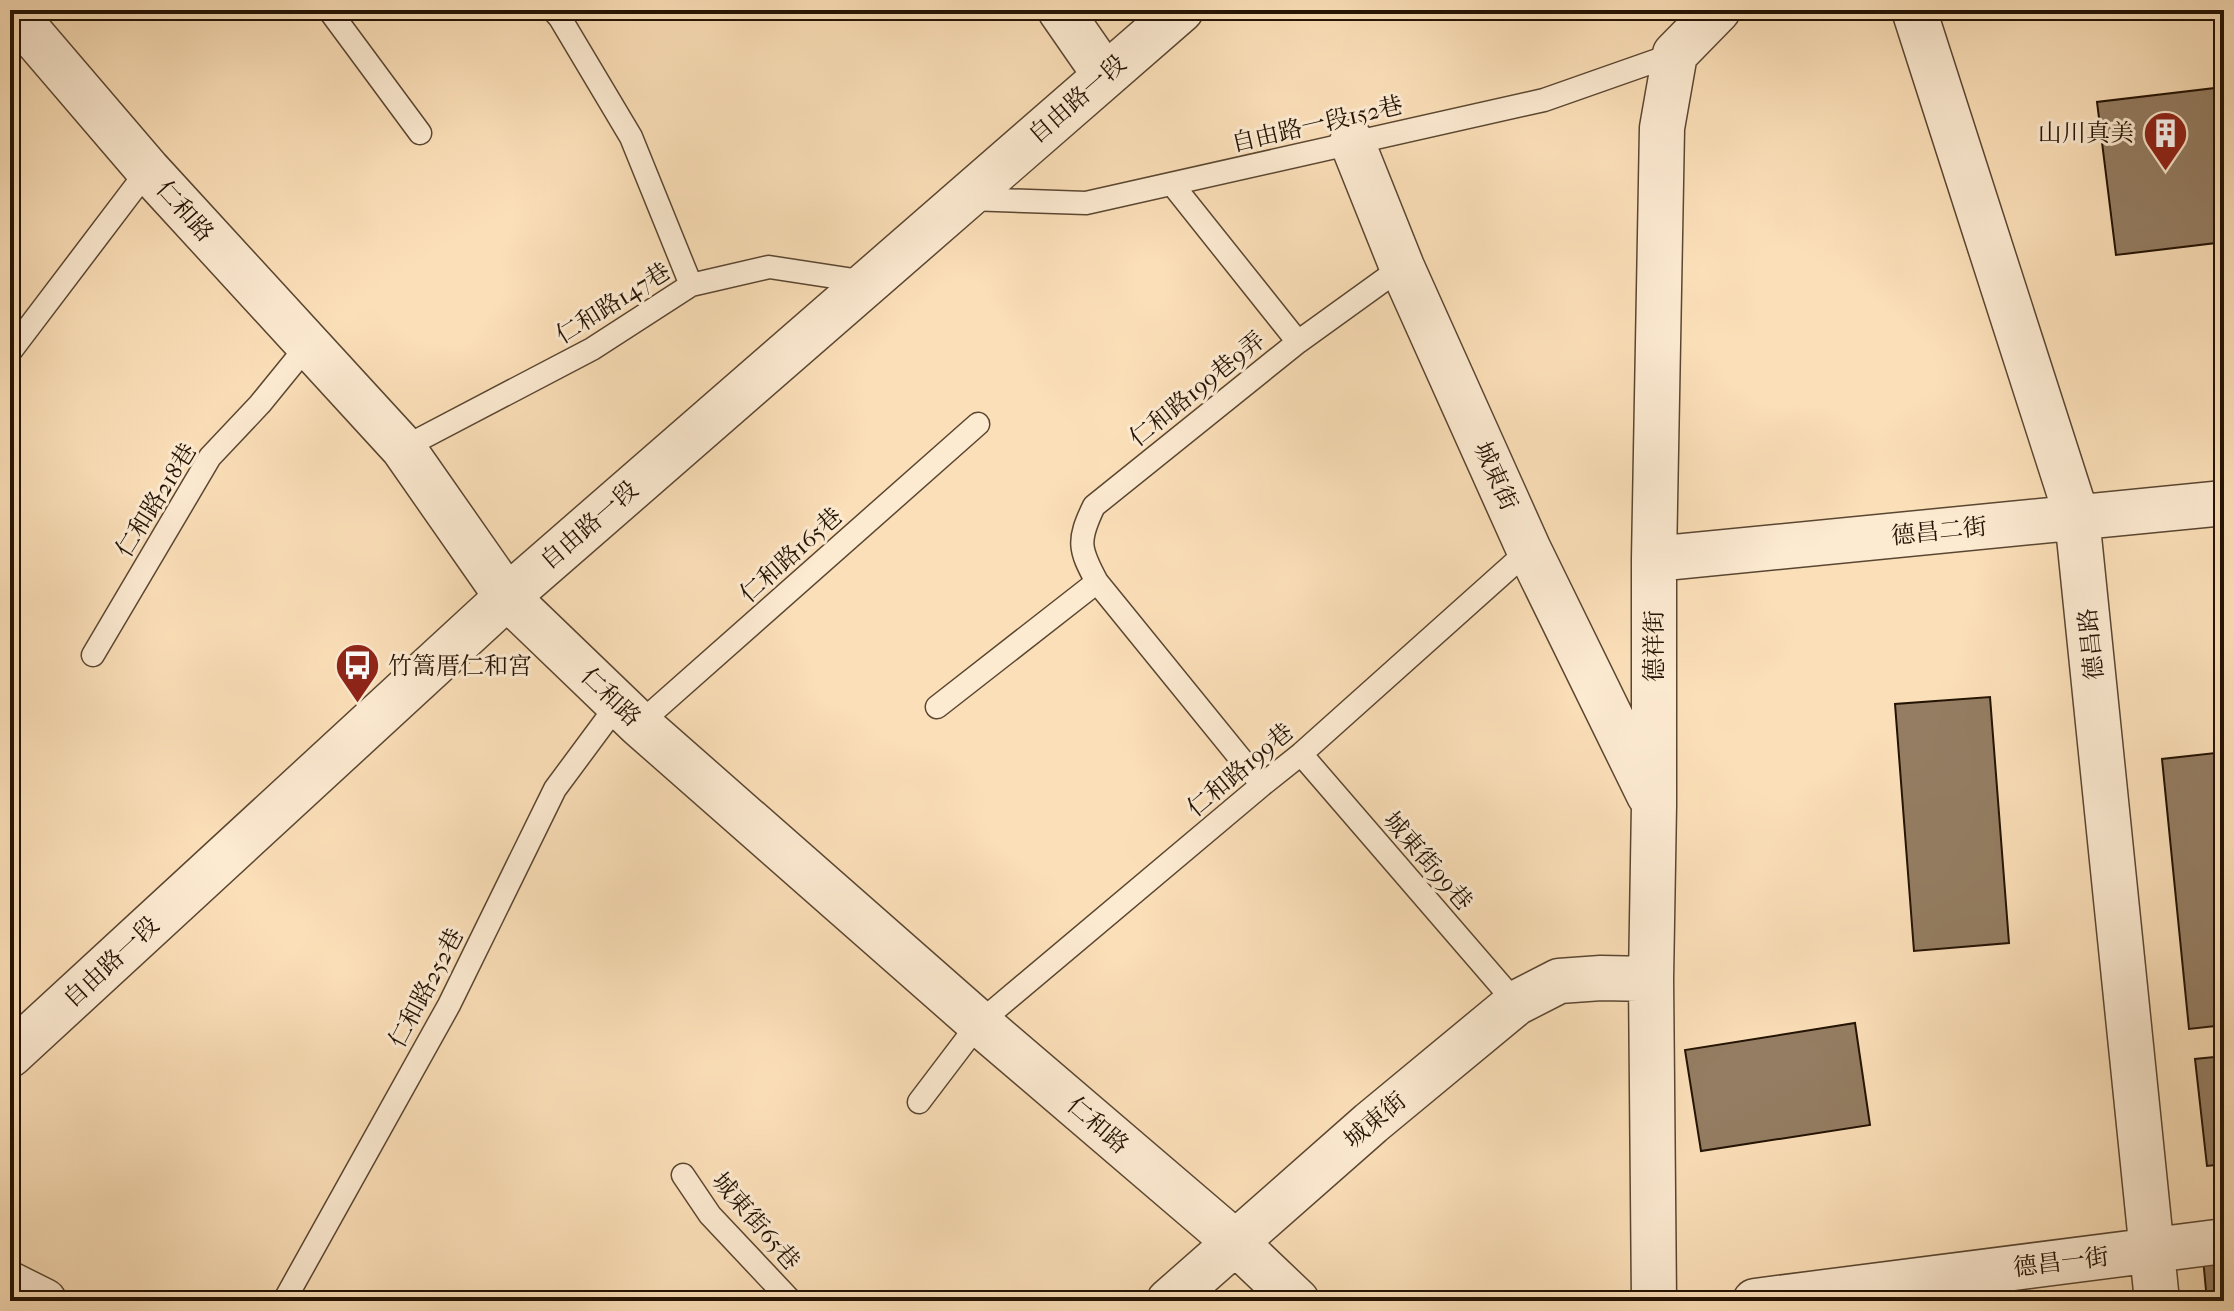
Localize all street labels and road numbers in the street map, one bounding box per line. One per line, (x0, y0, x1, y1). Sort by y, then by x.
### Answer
street label: 自由路一段 (1023, 49, 1131, 149)
street label: 自由路一段152巷 (1229, 91, 1405, 157)
street label: 仁和路 (151, 175, 219, 247)
street label: 仁和路147巷 (551, 257, 675, 349)
street label: 仁和路199巷9弄 (1124, 326, 1270, 452)
street label: 城東街 (1469, 437, 1523, 515)
street label: 仁和路218巷 (110, 438, 202, 562)
street label: 自由路一段 (535, 475, 643, 575)
street label: 仁和路165巷 (734, 502, 848, 608)
street label: 德昌二街 (1890, 512, 1988, 550)
street label: 德昌路 (2073, 607, 2109, 681)
street label: 德祥街 (1640, 610, 1668, 682)
street label: 仁和路 (575, 662, 647, 732)
street label: 仁和路199巷 (1181, 718, 1299, 822)
street label: 城東街99巷 (1378, 806, 1478, 916)
street label: 自由路一段 (58, 911, 164, 1013)
street label: 仁和路252巷 (383, 924, 469, 1052)
street label: 城東街 (1338, 1086, 1412, 1154)
street label: 仁和路 (1062, 1091, 1134, 1159)
street label: 城東街65巷 (706, 1167, 806, 1275)
street label: 德昌一街 (2012, 1242, 2110, 1282)

